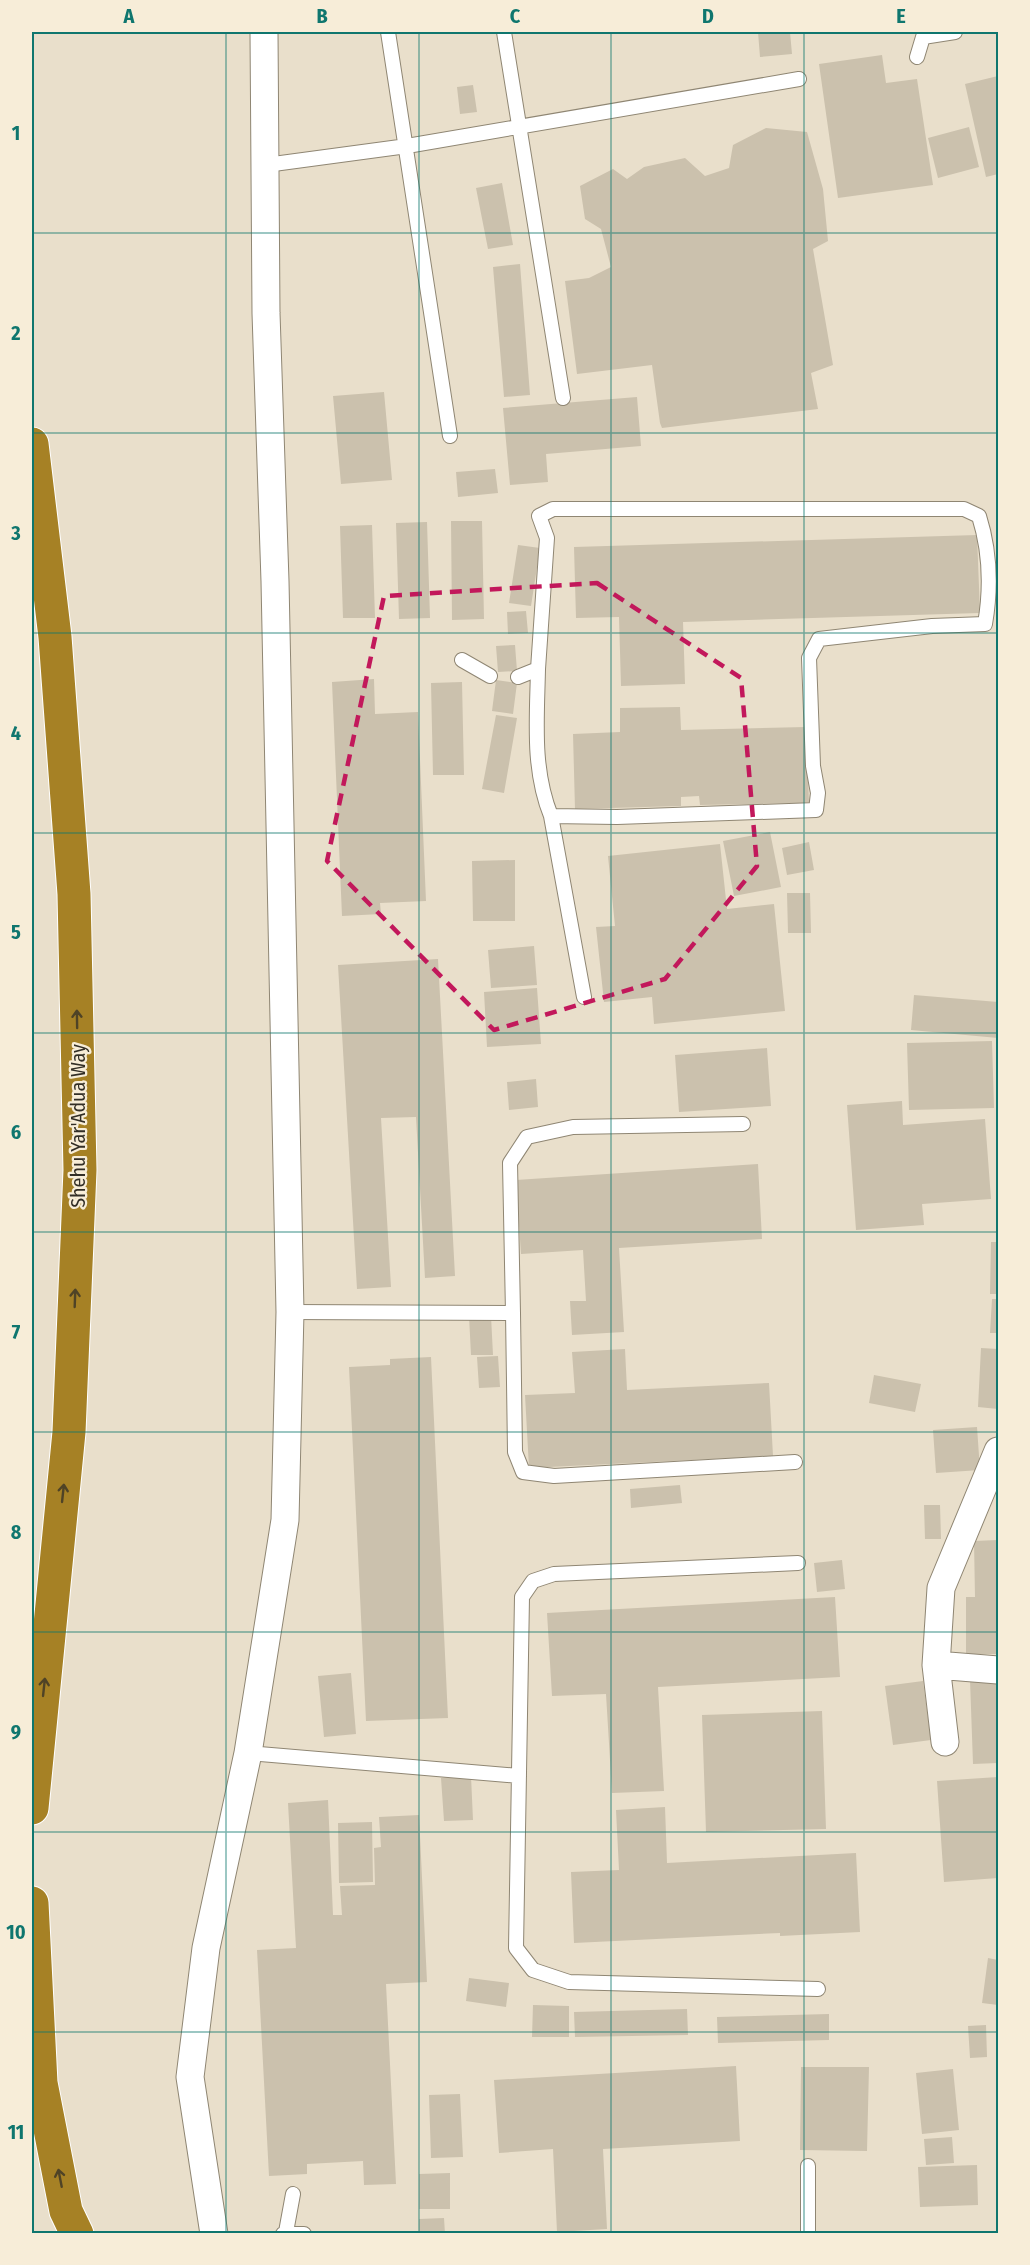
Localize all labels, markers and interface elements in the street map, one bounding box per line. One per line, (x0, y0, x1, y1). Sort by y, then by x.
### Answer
text: A (123, 4, 136, 28)
text: B (316, 4, 328, 28)
text: C (510, 4, 521, 28)
text: D (702, 4, 714, 28)
text: E (896, 4, 906, 28)
text: 1 (12, 121, 20, 145)
text: 2 (10, 321, 21, 345)
text: 3 (10, 521, 21, 545)
text: 4 (11, 721, 21, 745)
text: 5 (11, 920, 21, 944)
one-way arrow (71, 1010, 83, 1030)
street label: Shehu Yar'Adua Way (66, 1044, 90, 1208)
text: 6 (11, 1120, 21, 1144)
one-way arrow (69, 1289, 81, 1309)
text: 7 (12, 1320, 21, 1344)
one-way arrow (58, 1483, 69, 1503)
text: 8 (11, 1520, 22, 1544)
one-way arrow (39, 1677, 50, 1697)
text: 9 (11, 1720, 21, 1744)
text: 10 (6, 1920, 26, 1944)
text: 11 (8, 2120, 24, 2144)
one-way arrow (54, 2169, 65, 2188)

